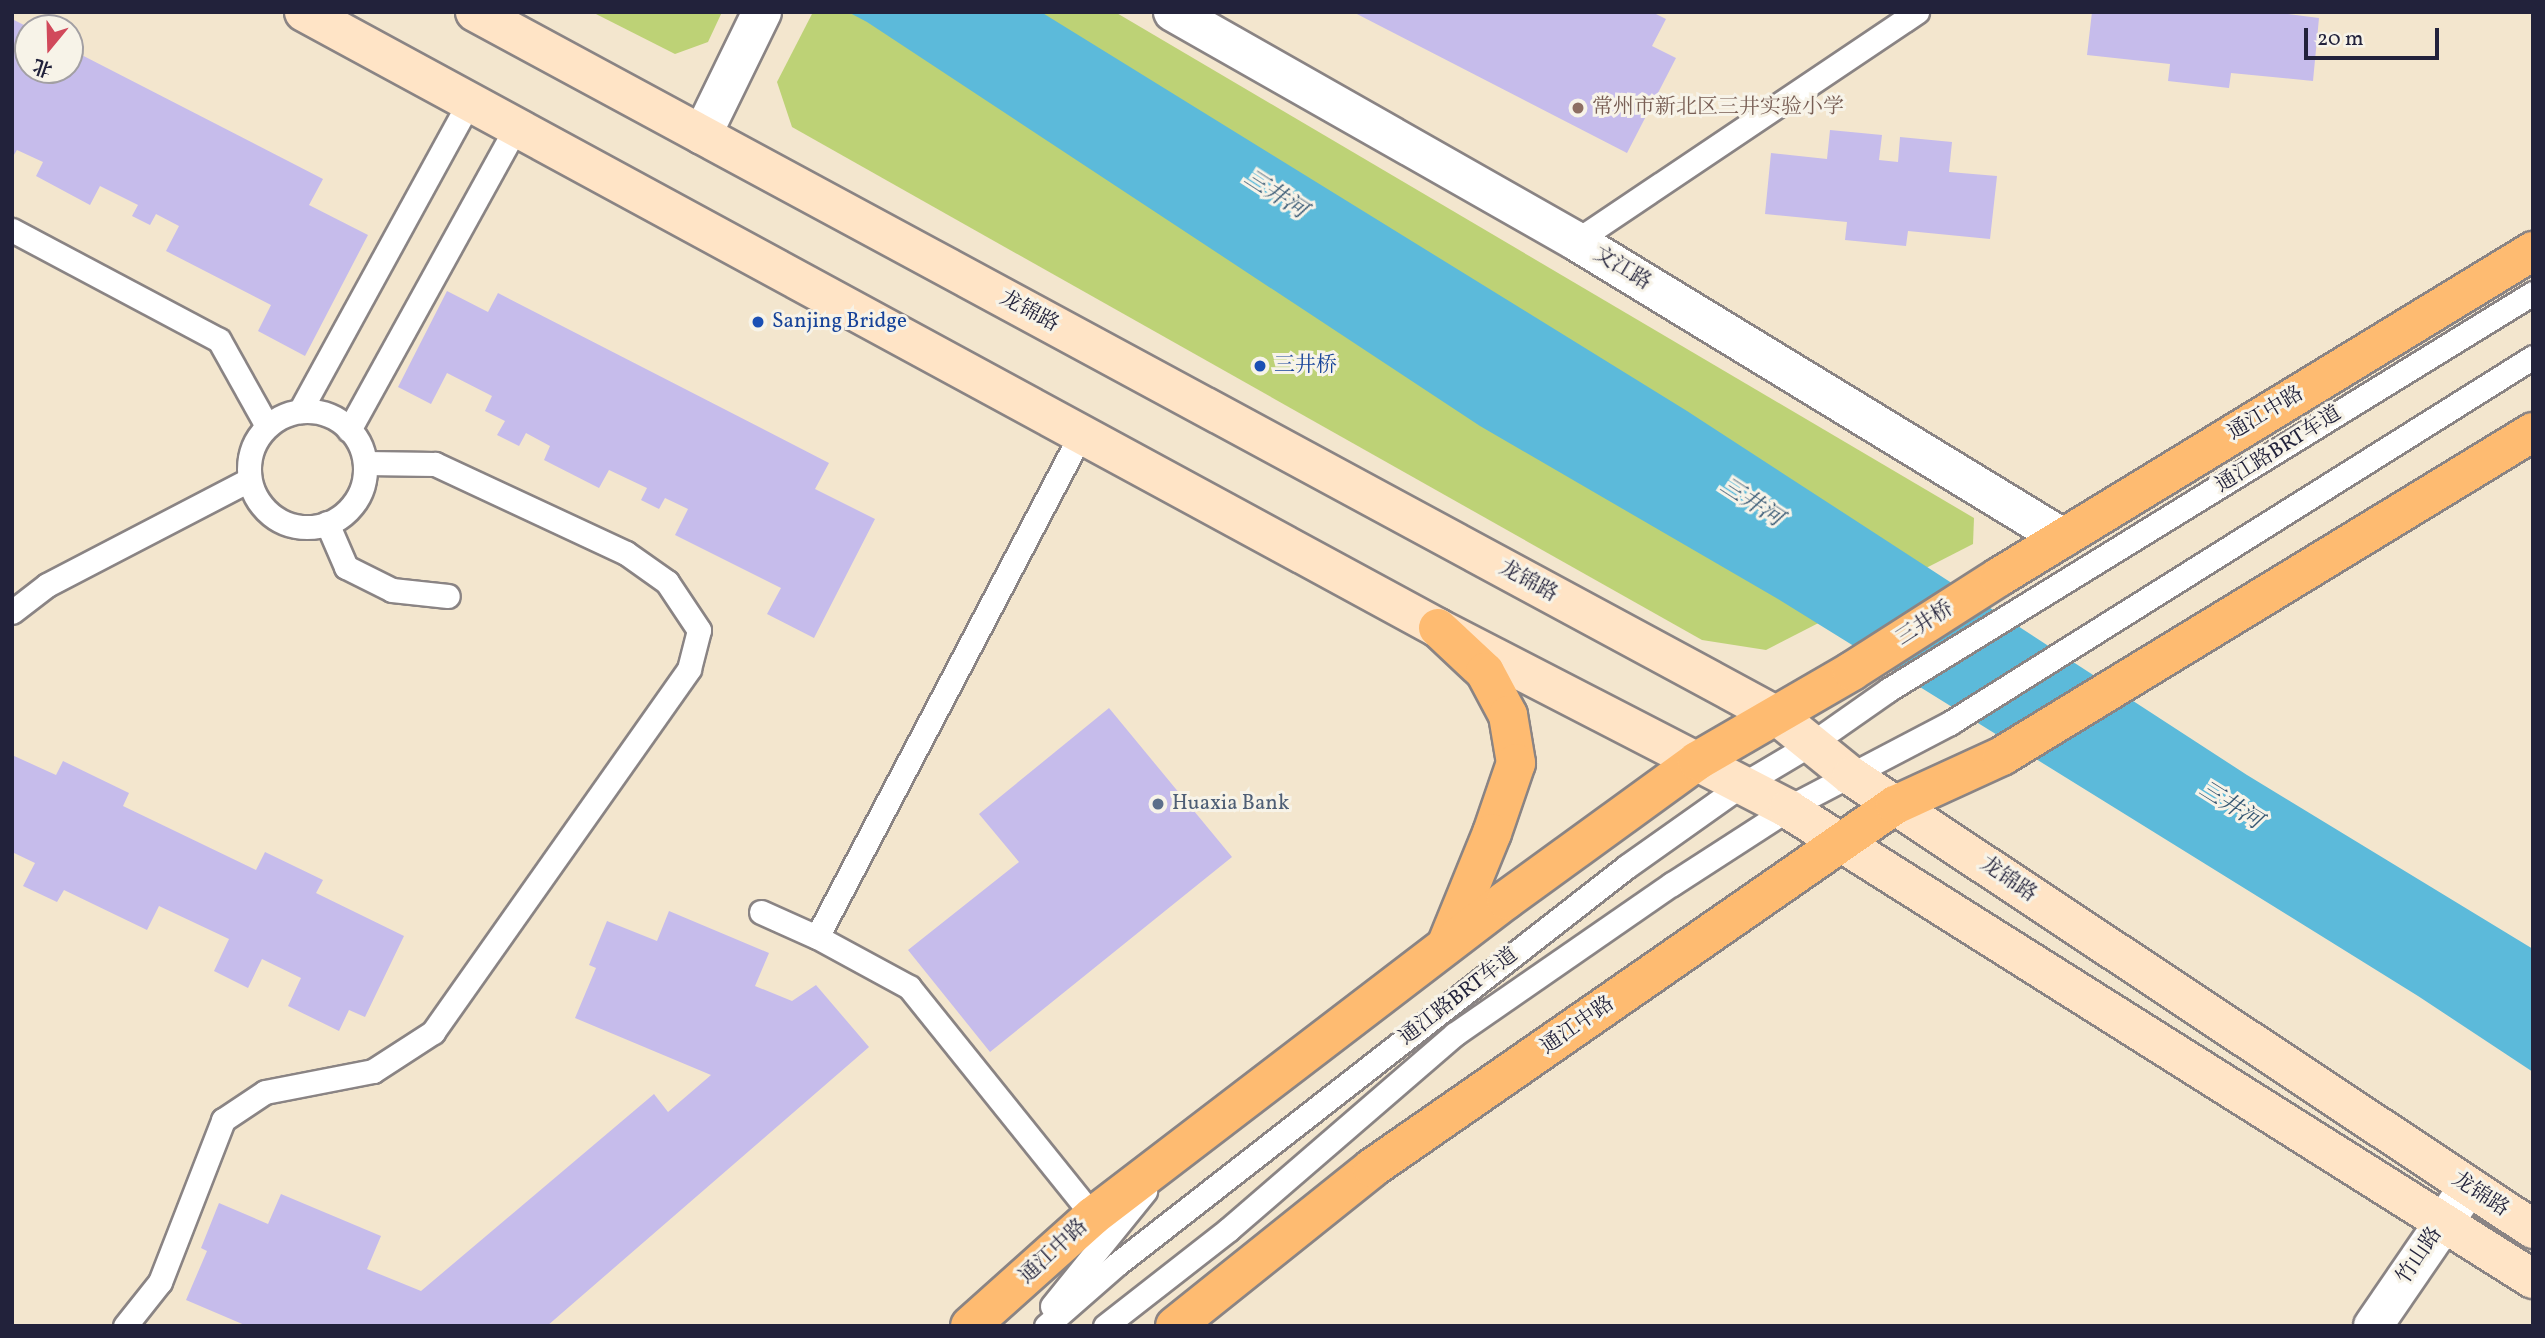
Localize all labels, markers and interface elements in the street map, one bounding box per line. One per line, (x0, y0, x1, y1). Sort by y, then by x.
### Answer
north arrow (14, 14, 84, 84)
scale bar (2307, 14, 2442, 58)
text: 20 m (2317, 25, 2363, 54)
text: 北 (30, 52, 56, 82)
place label: 常州市新北区三井实验小学 (1592, 95, 1844, 121)
marker: 常州市新北区三井实验小学 (1570, 100, 1586, 116)
water label: 三井河 (1239, 165, 1311, 225)
street label: 文江路 (1589, 242, 1655, 296)
street label: 龙锦路 (995, 286, 1063, 338)
place label: Sanjing Bridge (772, 309, 907, 335)
marker: Sanjing Bridge (750, 314, 766, 330)
place label: 三井桥 (1274, 353, 1337, 379)
marker: 三井桥 (1252, 358, 1268, 374)
street label: 通江中路 (2224, 382, 2308, 446)
street label: 通江路BRT车道 (2212, 401, 2346, 499)
water label: 三井河 (1715, 473, 1787, 533)
street label: 龙锦路 (1494, 556, 1562, 608)
street label: 三井桥 (1892, 596, 1958, 652)
water label: 三井河 (2193, 776, 2267, 836)
place label: Huaxia Bank (1172, 791, 1289, 817)
marker: Huaxia Bank (1150, 796, 1166, 812)
street label: 龙锦路 (1975, 852, 2041, 908)
street label: 通江路BRT车道 (1395, 943, 1523, 1051)
street label: 通江中路 (1536, 992, 1620, 1060)
street label: 龙锦路 (2447, 1167, 2513, 1223)
street label: 通江中路 (1015, 1214, 1093, 1290)
street label: 竹山路 (2392, 1223, 2448, 1289)

